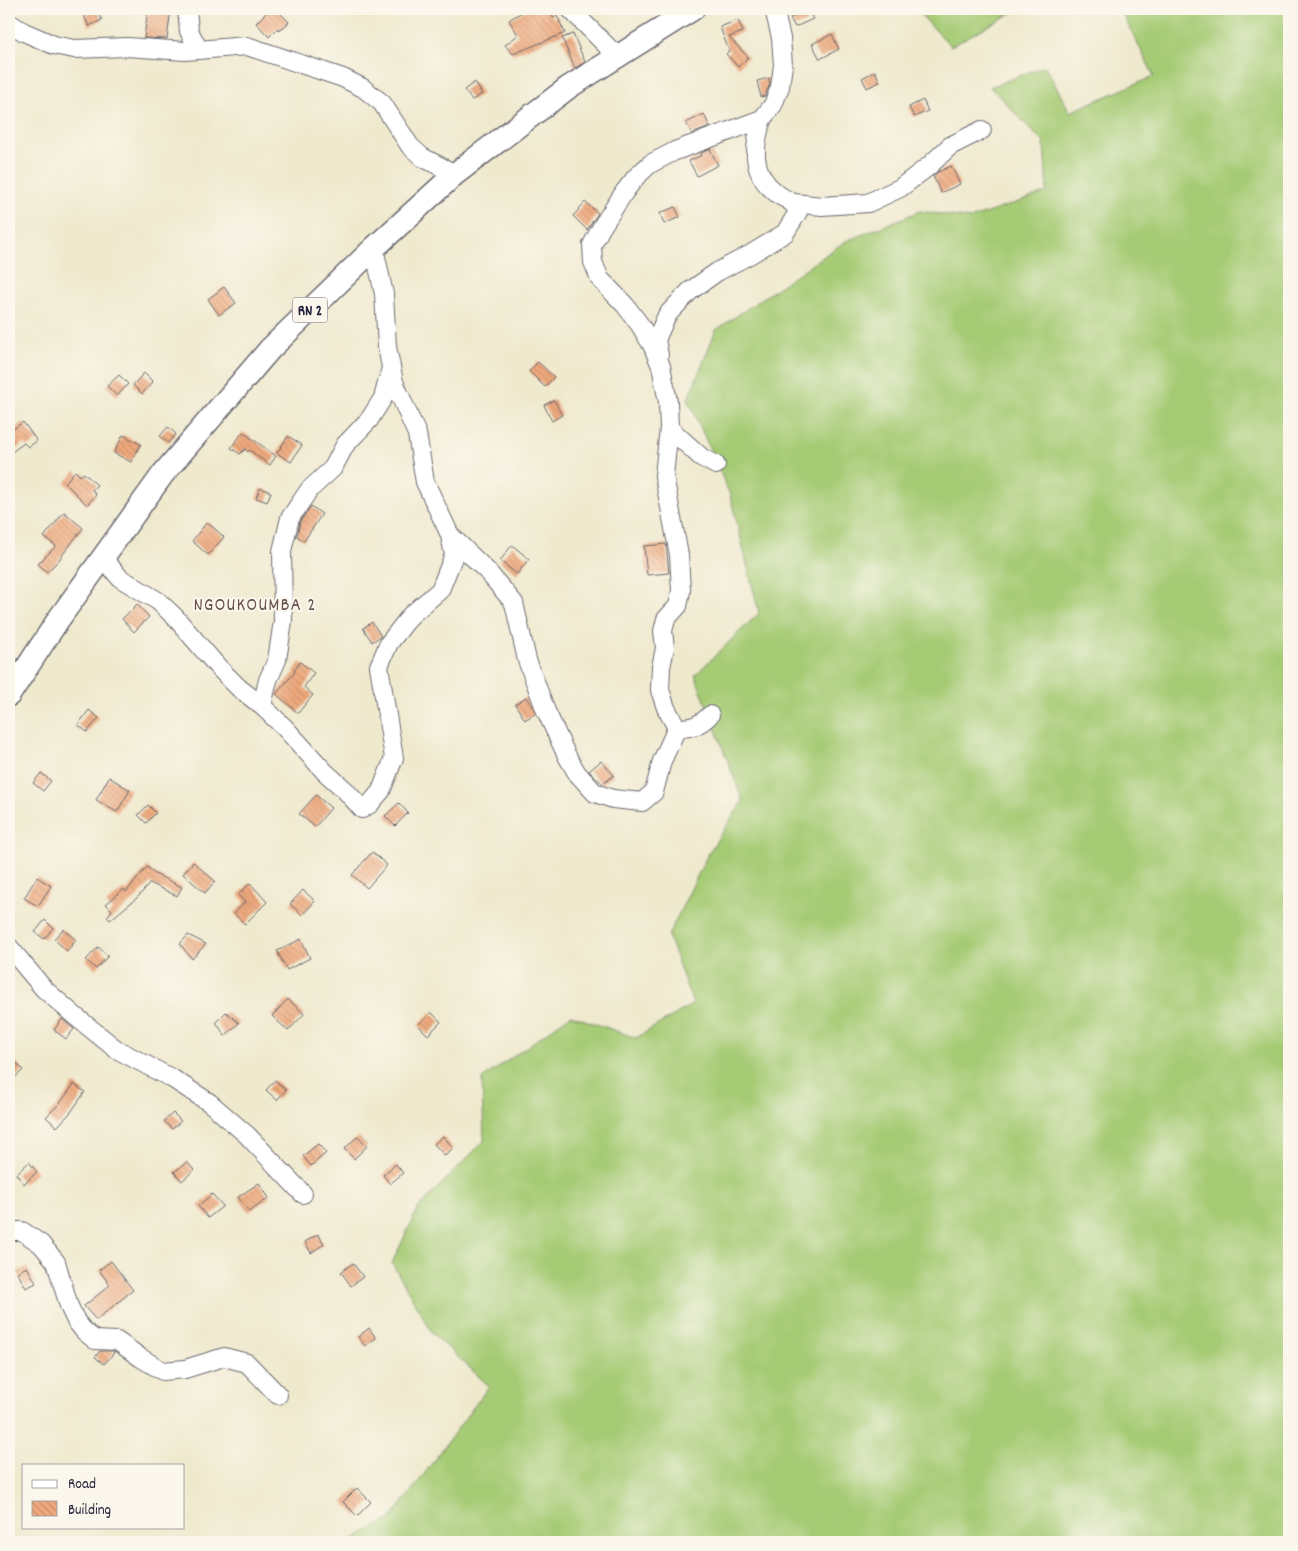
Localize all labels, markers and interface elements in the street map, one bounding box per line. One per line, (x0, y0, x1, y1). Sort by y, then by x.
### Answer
road number: RN 2 (292, 298, 328, 322)
district label: NGOUKOUMBA 2 (193, 593, 317, 620)
legend (22, 1464, 185, 1528)
text: Road (68, 1474, 96, 1496)
text: Building (68, 1500, 111, 1522)

